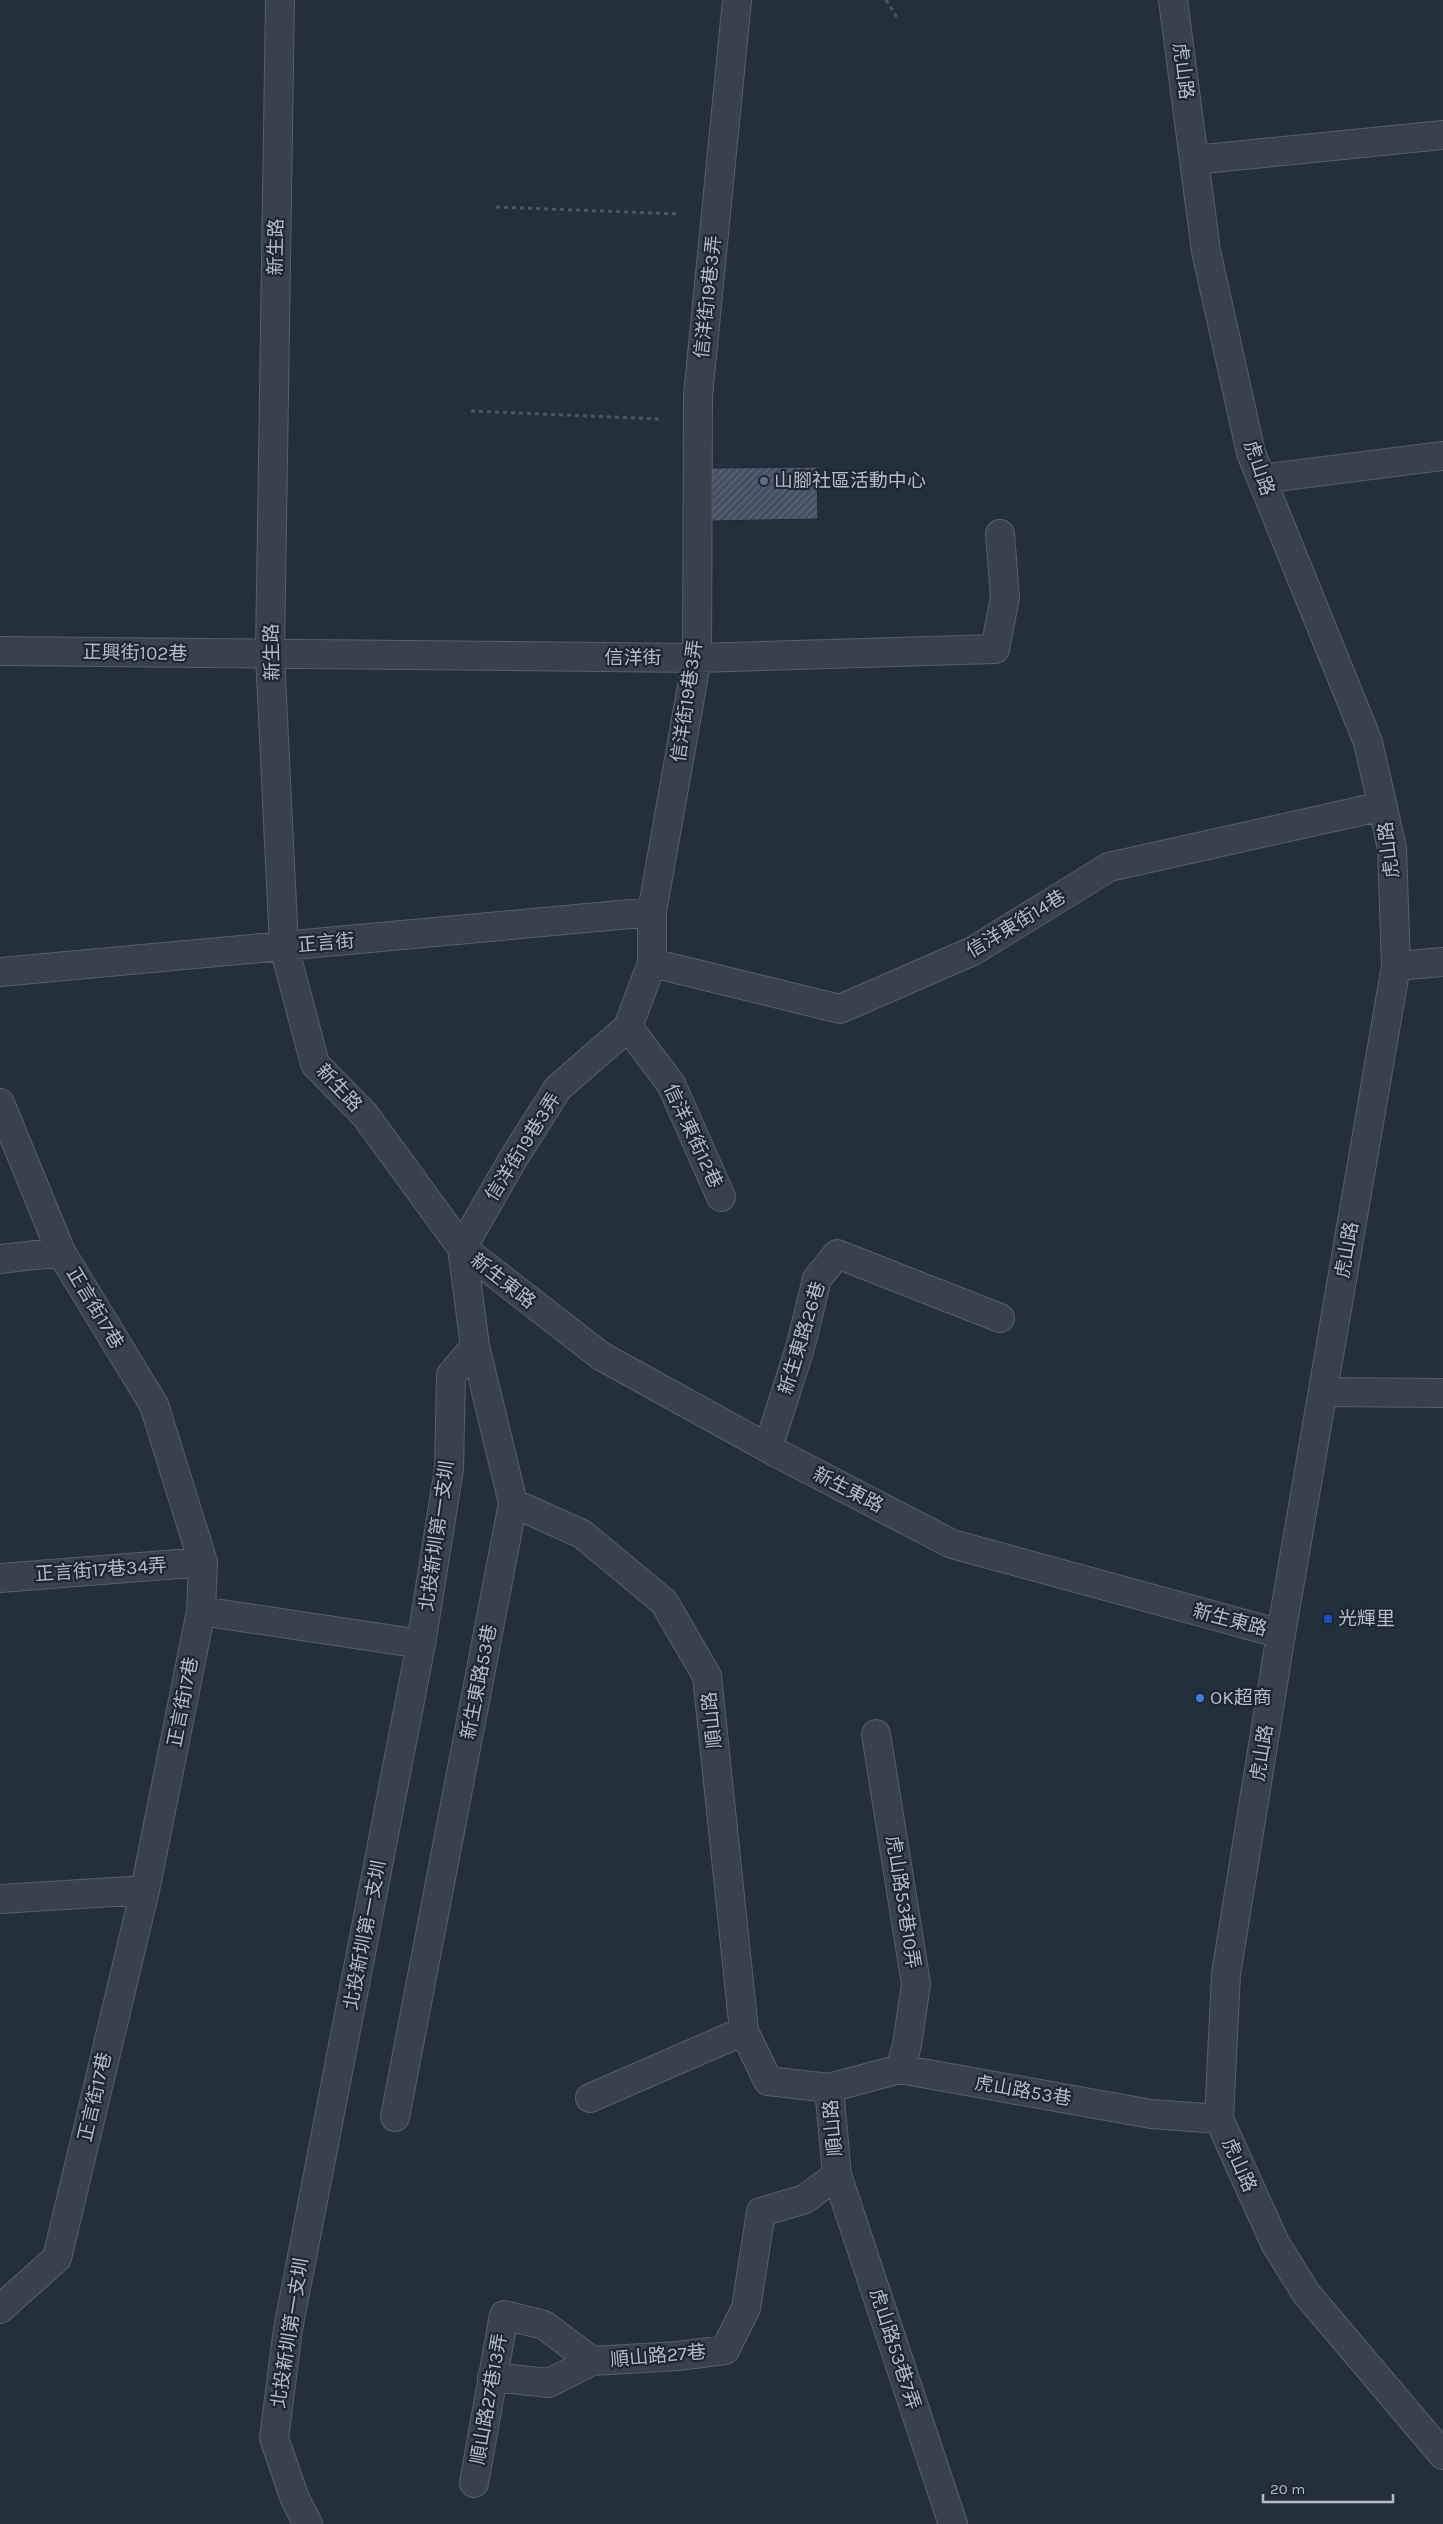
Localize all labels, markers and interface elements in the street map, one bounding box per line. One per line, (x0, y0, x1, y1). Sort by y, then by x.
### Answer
street label: 虎山路 (1169, 41, 1197, 101)
street label: 新生路 (265, 218, 287, 276)
street label: 信洋街19巷3弄 (691, 234, 725, 360)
street label: 虎山路 (1239, 437, 1279, 499)
place label: 山腳社區活動中心 (774, 470, 926, 492)
marker: 山腳社區活動中心 (758, 475, 770, 487)
street label: 新生路 (261, 623, 283, 681)
street label: 信洋街19巷3弄 (668, 638, 706, 764)
street label: 正興街102巷 (83, 641, 187, 665)
street label: 信洋街 (604, 647, 662, 669)
street label: 虎山路 (1375, 820, 1403, 880)
street label: 信洋東街14巷 (962, 886, 1070, 962)
street label: 正言街 (297, 930, 355, 956)
street label: 新生路 (312, 1060, 366, 1116)
street label: 信洋東街12巷 (659, 1080, 727, 1192)
street label: 信洋街19巷3弄 (481, 1089, 565, 1205)
street label: 虎山路 (1331, 1220, 1363, 1280)
street label: 新生東路 (466, 1249, 540, 1313)
street label: 正言街17巷 (62, 1263, 128, 1353)
street label: 新生東路26巷 (774, 1279, 830, 1397)
street label: 北投新圳第一支圳 (416, 1459, 458, 1613)
street label: 新生東路 (809, 1463, 887, 1517)
street label: 正言街17巷34弄 (34, 1554, 168, 1586)
street label: 新生東路 (1190, 1600, 1270, 1640)
place label: 光輝里 (1338, 1608, 1395, 1630)
marker: 光輝里 (1322, 1613, 1334, 1625)
street label: 新生東路53巷 (457, 1622, 501, 1742)
street label: 正言街17巷 (164, 1655, 202, 1749)
place label: OK超商 (1210, 1687, 1272, 1709)
street label: 順山路 (698, 1690, 726, 1750)
marker: OK超商 (1194, 1692, 1206, 1704)
street label: 虎山路 (1247, 1723, 1277, 1783)
street label: 虎山路53巷10弄 (882, 1834, 924, 1970)
street label: 北投新圳第一支圳 (340, 1858, 390, 2012)
street label: 正言街17巷 (74, 2050, 116, 2144)
street label: 虎山路53巷 (973, 2072, 1073, 2110)
street label: 順山路 (820, 2099, 846, 2157)
street label: 虎山路 (1217, 2134, 1261, 2196)
street label: 北投新圳第一支圳 (267, 2256, 313, 2410)
street label: 虎山路53巷7弄 (865, 2286, 925, 2412)
street label: 順山路27巷13弄 (467, 2332, 511, 2466)
street label: 順山路27巷 (609, 2341, 707, 2371)
scale bar (1263, 2472, 1393, 2504)
text: 20 m (1270, 2480, 1305, 2498)

